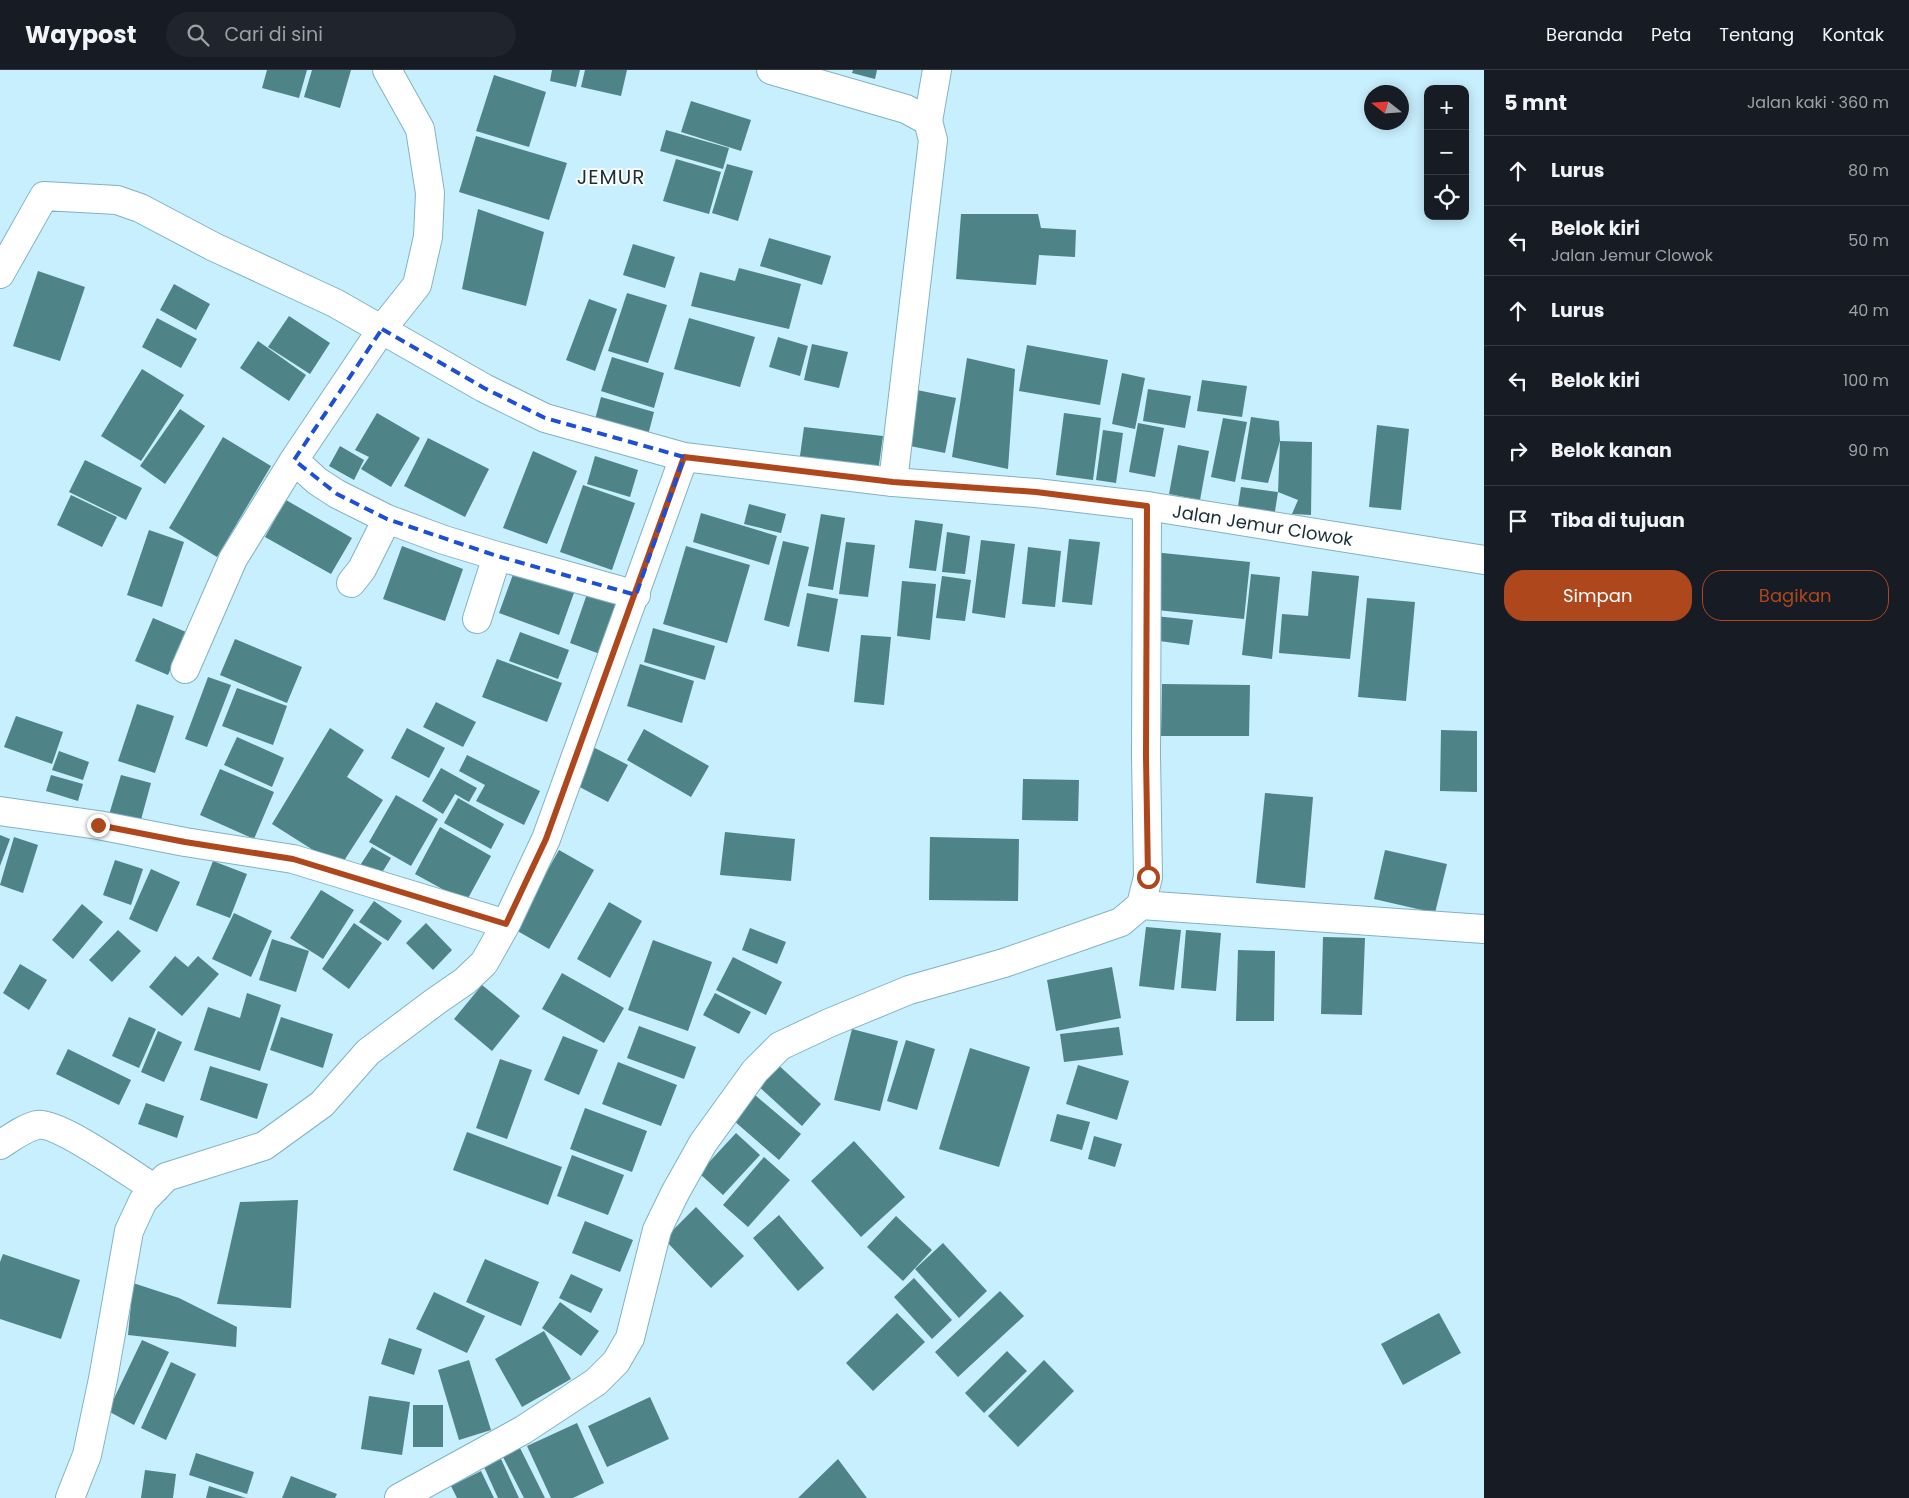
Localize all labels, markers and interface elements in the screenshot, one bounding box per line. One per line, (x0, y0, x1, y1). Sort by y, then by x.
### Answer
search box (166, 12, 516, 57)
text: Waypost (25, 18, 136, 51)
icon: search (184, 21, 212, 49)
text: Cari di sini (224, 21, 323, 48)
text: Beranda (1546, 22, 1623, 47)
text: Peta (1651, 22, 1691, 47)
text: Tentang (1719, 22, 1794, 47)
text: Kontak (1822, 22, 1884, 47)
north arrow (1364, 85, 1409, 130)
map controls (1424, 85, 1469, 220)
button: + (1424, 85, 1469, 130)
text: 5 mnt (1504, 88, 1567, 117)
text: Jalan kaki · 360 m (1747, 91, 1889, 114)
button: − (1424, 130, 1469, 175)
icon: ahead (1504, 157, 1532, 185)
text: Lurus (1551, 157, 1604, 184)
text: 80 m (1848, 159, 1889, 182)
district label: JEMUR (577, 163, 645, 191)
button: locate (1424, 175, 1469, 220)
text: Belok kiri (1551, 215, 1640, 242)
icon: left (1504, 227, 1532, 255)
text: 50 m (1848, 229, 1889, 252)
text: Jalan Jemur Clowok (1551, 244, 1713, 267)
icon: ahead (1504, 297, 1532, 325)
text: Lurus (1551, 297, 1604, 324)
text: 40 m (1848, 299, 1889, 322)
icon: left (1504, 367, 1532, 395)
text: Belok kiri (1551, 367, 1640, 394)
text: 100 m (1843, 369, 1889, 392)
icon: right (1504, 437, 1532, 465)
text: Belok kanan (1551, 437, 1672, 464)
text: 90 m (1848, 439, 1889, 462)
street label: Jalan Jemur Clowok (1171, 498, 1356, 551)
icon: arrive (1504, 507, 1532, 535)
text: Tiba di tujuan (1551, 507, 1685, 534)
button: Simpan (1504, 570, 1692, 621)
button: Bagikan (1702, 570, 1889, 621)
route end (87, 814, 110, 837)
route start (1137, 866, 1160, 889)

